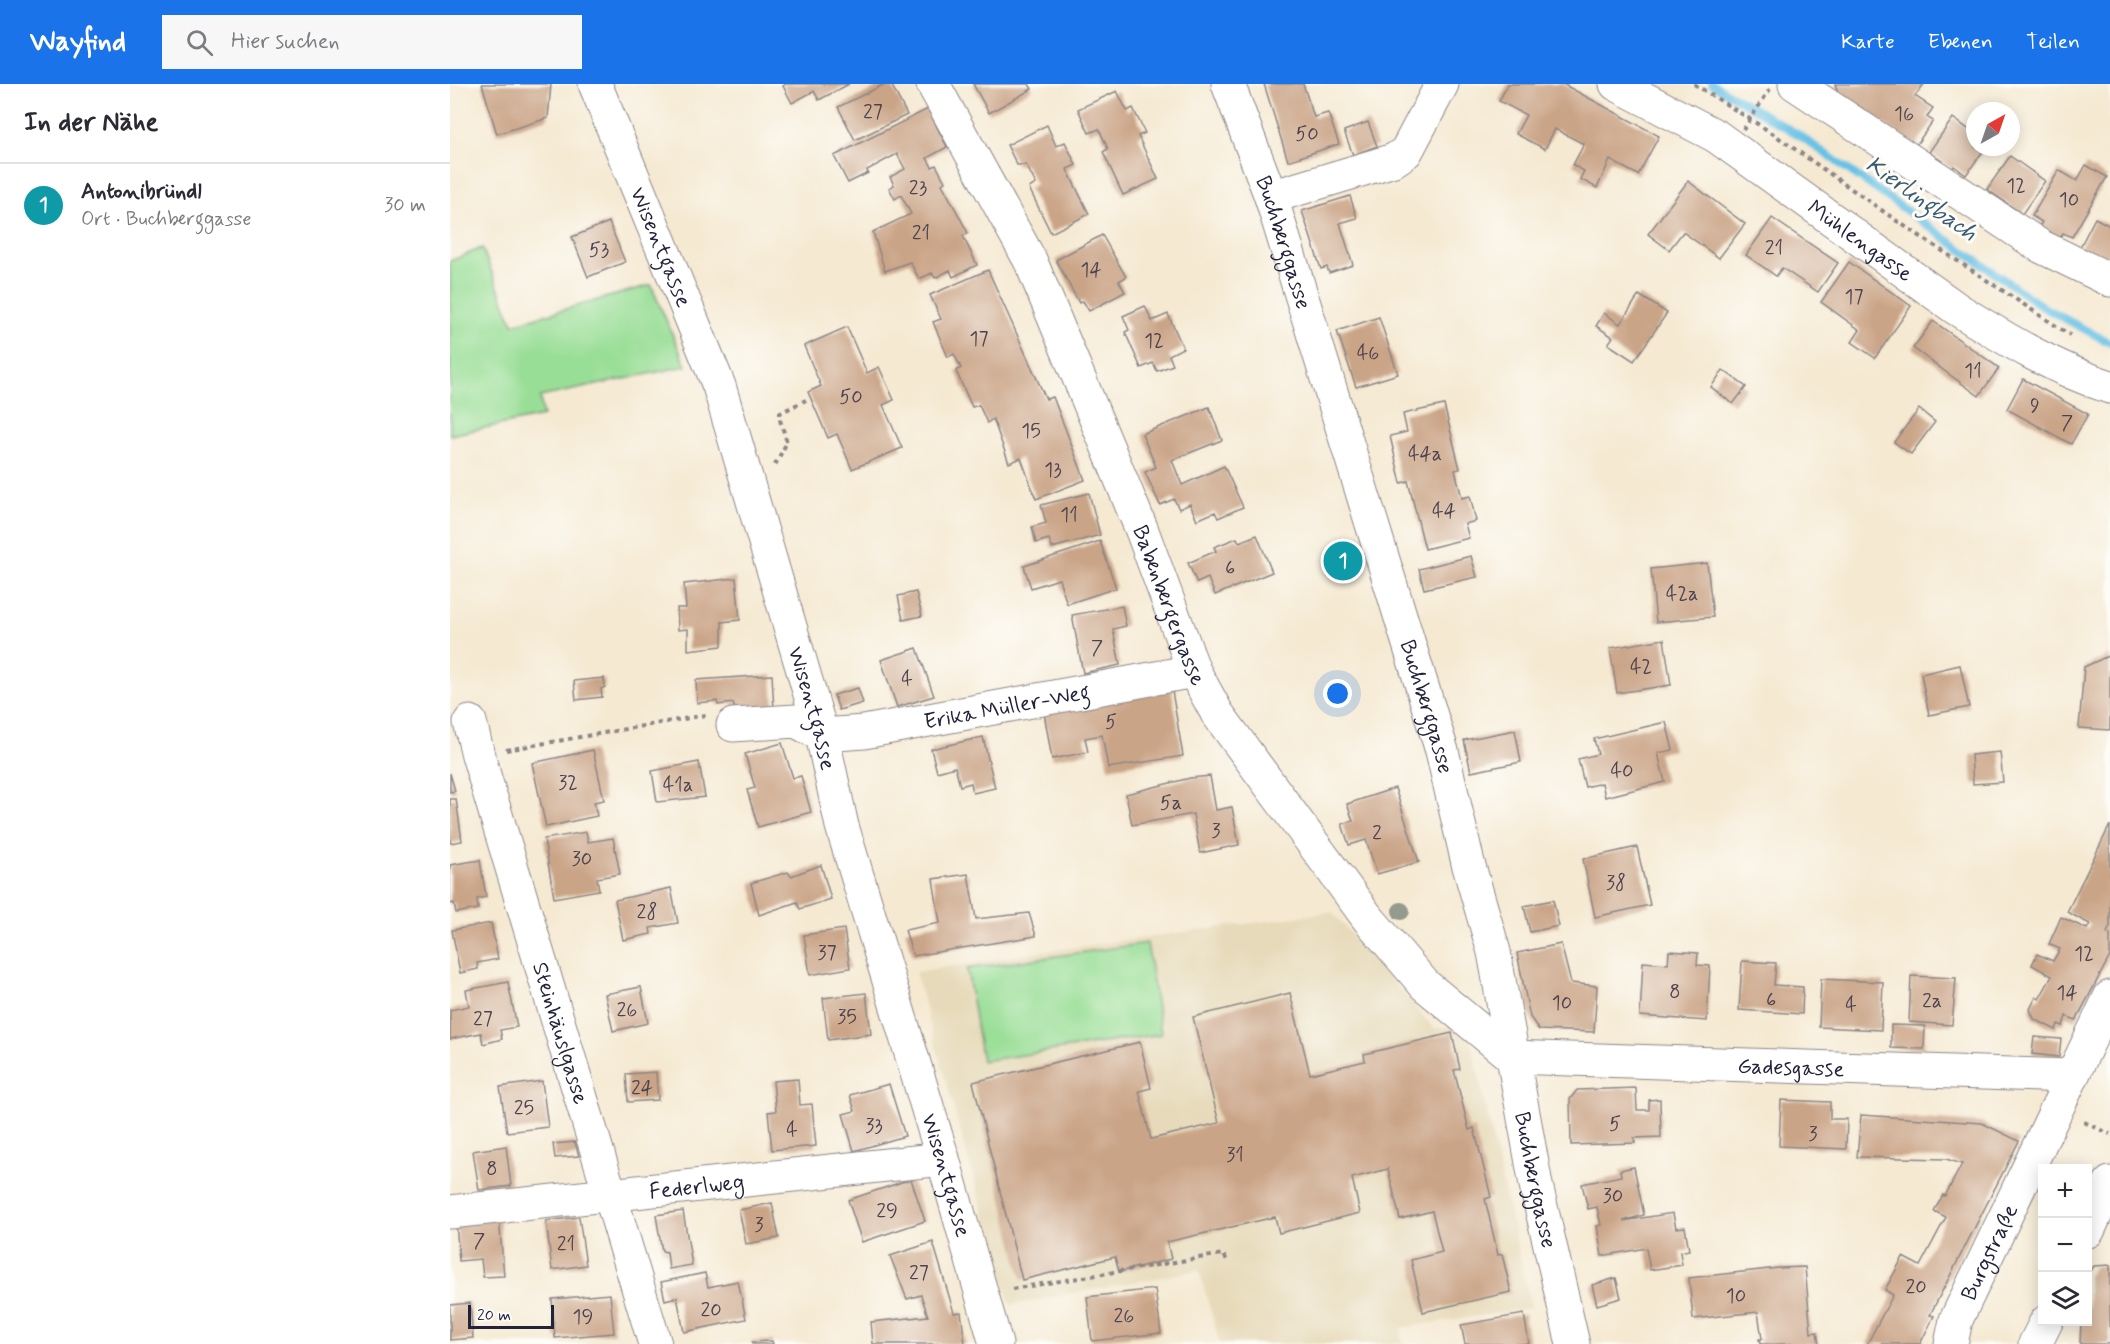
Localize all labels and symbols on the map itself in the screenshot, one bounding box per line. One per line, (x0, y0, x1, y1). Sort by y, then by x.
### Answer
house number: 27 (863, 99, 883, 126)
house number: 16 (1894, 101, 1914, 128)
north arrow (1966, 102, 2020, 156)
house number: 50 (1295, 121, 1319, 148)
water label: Kierlingbach (1858, 149, 1983, 251)
street label: Buchberggasse (1248, 172, 1317, 313)
house number: 12 (2006, 173, 2026, 200)
house number: 23 (909, 175, 927, 202)
street label: Wisentgasse (623, 184, 697, 312)
house number: 10 (2059, 187, 2079, 214)
street label: Mühlengasse (1801, 194, 1918, 289)
house number: 21 (912, 220, 930, 247)
house number: 21 (1765, 235, 1783, 262)
house number: 53 (589, 237, 609, 264)
house number: 14 (1080, 257, 1102, 284)
house number: 17 (1845, 284, 1864, 311)
house number: 17 (970, 326, 989, 353)
house number: 12 (1144, 328, 1164, 355)
house number: 46 (1357, 340, 1379, 367)
house number: 11 (1964, 358, 1982, 385)
house number: 50 (839, 384, 863, 411)
house number: 9 (2030, 393, 2040, 420)
house number: 7 (2061, 410, 2073, 437)
house number: 15 (1021, 418, 1041, 445)
house number: 44a (1408, 441, 1442, 468)
house number: 13 (1044, 457, 1062, 484)
house number: 44 (1432, 498, 1456, 525)
house number: 11 (1060, 502, 1078, 529)
street label: Babenbergergasse (1125, 522, 1211, 691)
pin: 1 (1324, 538, 1362, 584)
house number: 6 (1225, 555, 1235, 582)
house number: 42a (1666, 581, 1698, 608)
house number: 7 (1091, 635, 1103, 662)
street label: Buchberggasse (1393, 637, 1459, 777)
street label: Wisentgasse (781, 644, 841, 773)
house number: 42 (1630, 654, 1652, 681)
house number: 4 (901, 666, 913, 693)
street label: Erika Müller-Weg (922, 679, 1093, 737)
your location (1323, 679, 1352, 708)
house number: 5 (1105, 709, 1117, 736)
house number: 40 (1610, 758, 1634, 785)
house number: 32 (558, 770, 578, 797)
house number: 41a (663, 772, 693, 799)
house number: 5a (1160, 790, 1182, 817)
house number: 3 (1211, 818, 1221, 845)
house number: 2 (1372, 820, 1382, 847)
house number: 30 (572, 846, 592, 873)
house number: 38 (1606, 870, 1626, 897)
house number: 28 (637, 899, 657, 926)
house number: 37 (817, 940, 837, 967)
house number: 12 (2074, 941, 2094, 968)
street label: Steinhäuslgasse (525, 959, 594, 1108)
house number: 8 (1669, 979, 1681, 1006)
house number: 14 (2056, 980, 2078, 1007)
house number: 6 (1766, 987, 1776, 1014)
house number: 2a (1922, 988, 1942, 1015)
house number: 10 (1552, 990, 1572, 1017)
house number: 4 (1845, 992, 1857, 1019)
house number: 26 (617, 997, 637, 1024)
house number: 35 (837, 1004, 857, 1031)
house number: 27 (473, 1006, 493, 1033)
street label: Gadesgasse (1737, 1053, 1845, 1084)
house number: 24 (631, 1075, 653, 1102)
house number: 25 (514, 1095, 534, 1122)
street label: Buchberggasse (1507, 1110, 1562, 1251)
street label: Wisentgasse (914, 1111, 977, 1240)
house number: 5 (1609, 1111, 1621, 1138)
house number: 33 (865, 1113, 883, 1140)
house number: 4 (786, 1117, 798, 1144)
house number: 3 (1808, 1121, 1818, 1148)
house number: 31 (1226, 1142, 1244, 1169)
house number: 8 (486, 1156, 498, 1183)
street label: Federlweg (648, 1168, 746, 1206)
house number: 30 (1603, 1183, 1623, 1210)
house number: 29 (876, 1198, 898, 1225)
street label: Burgstraße (1955, 1200, 2025, 1305)
house number: 3 (754, 1212, 764, 1239)
house number: 7 (473, 1228, 485, 1255)
house number: 21 (557, 1231, 575, 1258)
house number: 27 (909, 1260, 929, 1287)
house number: 20 (1905, 1274, 1927, 1301)
house number: 10 (1726, 1283, 1746, 1310)
house number: 20 (700, 1297, 722, 1324)
scale bar (468, 1302, 554, 1330)
house number: 26 (1114, 1303, 1134, 1330)
house number: 19 (573, 1304, 593, 1331)

